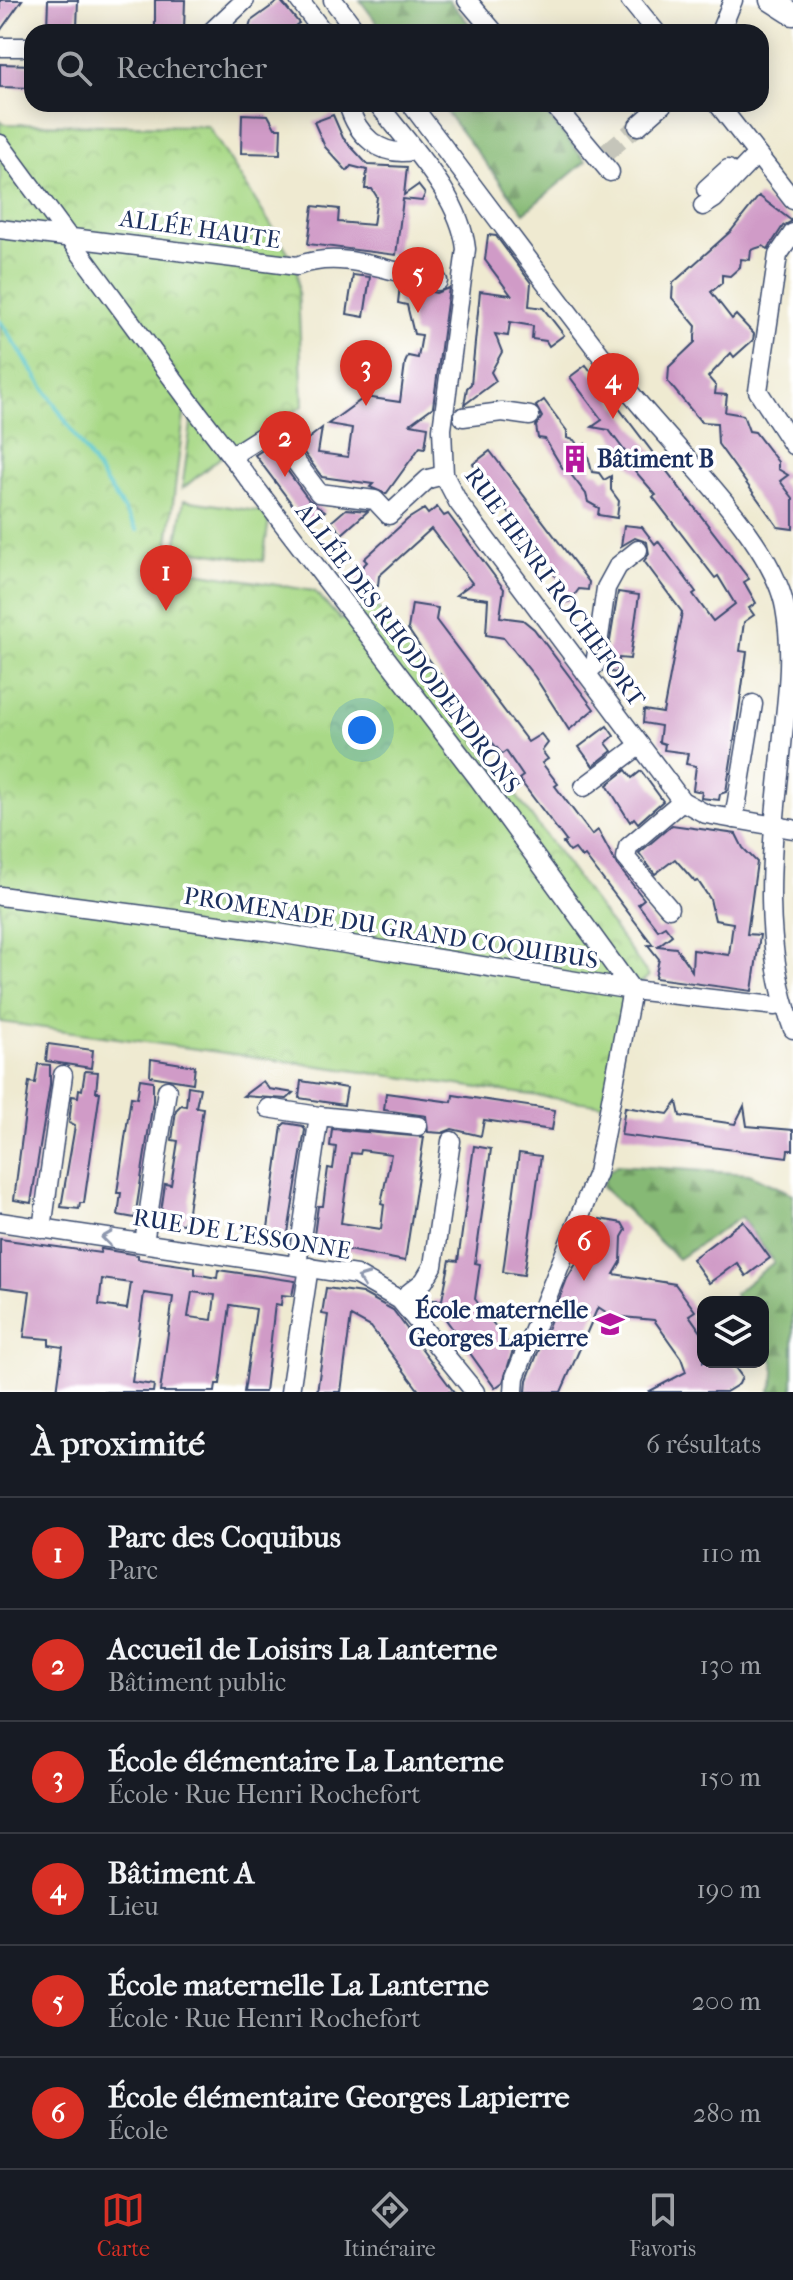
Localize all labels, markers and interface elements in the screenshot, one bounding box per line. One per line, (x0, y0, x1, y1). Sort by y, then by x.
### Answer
search box (24, 24, 769, 112)
icon: search (52, 46, 96, 90)
text: Rechercher (116, 51, 267, 86)
street label: ALLÉE HAUTE (117, 203, 282, 254)
pin: 5 (392, 247, 444, 313)
pin: 3 (340, 340, 392, 406)
pin: 4 (587, 353, 639, 419)
pin: 2 (259, 411, 311, 477)
building icon: Bâtiment B (560, 444, 590, 474)
place label: Bâtiment B (597, 445, 714, 473)
street label: RUE HENRI ROCHEFORT (459, 462, 652, 713)
street label: ALLÉE DES RHODODENDRONS (289, 496, 527, 798)
pin: 1 (140, 545, 192, 611)
your location (342, 710, 382, 750)
street label: PROMENADE DU GRAND COQUIBUS (182, 881, 600, 975)
street label: RUE DE L'ESSONNE (131, 1203, 353, 1265)
pin: 6 (558, 1215, 610, 1281)
one-way arrow (100, 1229, 113, 1246)
one-way arrow (357, 1272, 371, 1289)
place label: École maternelle Georges Lapierre (409, 1294, 588, 1352)
map controls (697, 1296, 769, 1368)
button: layers (697, 1296, 769, 1368)
school or university icon: École maternelle Georges Lapierre (595, 1309, 625, 1339)
text: À proximité (32, 1424, 205, 1464)
text: 6 résultats (646, 1429, 761, 1460)
text: Parc des Coquibus (108, 1520, 341, 1555)
text: 1 (53, 1538, 63, 1569)
text: 110 m (701, 1538, 761, 1569)
text: Parc (108, 1555, 158, 1586)
text: Accueil de Loisirs La Lanterne (108, 1632, 497, 1667)
text: 2 (51, 1650, 65, 1681)
text: 130 m (700, 1650, 761, 1681)
text: Bâtiment public (108, 1667, 286, 1698)
text: École élémentaire La Lanterne (108, 1744, 504, 1779)
text: 3 (53, 1762, 63, 1793)
text: 150 m (699, 1762, 761, 1793)
text: École · Rue Henri Rochefort (108, 1779, 421, 1810)
text: Bâtiment A (108, 1856, 254, 1891)
text: 4 (50, 1874, 66, 1905)
text: 190 m (697, 1874, 761, 1905)
text: Lieu (108, 1891, 159, 1922)
text: École maternelle La Lanterne (108, 1968, 489, 2003)
text: 5 (52, 1986, 64, 2017)
text: 200 m (692, 1986, 761, 2017)
text: École · Rue Henri Rochefort (108, 2003, 421, 2034)
text: École élémentaire Georges Lapierre (108, 2080, 570, 2115)
text: 6 (51, 2098, 65, 2129)
text: 280 m (693, 2098, 761, 2129)
text: École (108, 2115, 168, 2146)
tab: Carte (97, 2188, 150, 2262)
tab: Itinéraire (343, 2188, 436, 2262)
tab: Favoris (629, 2188, 696, 2262)

